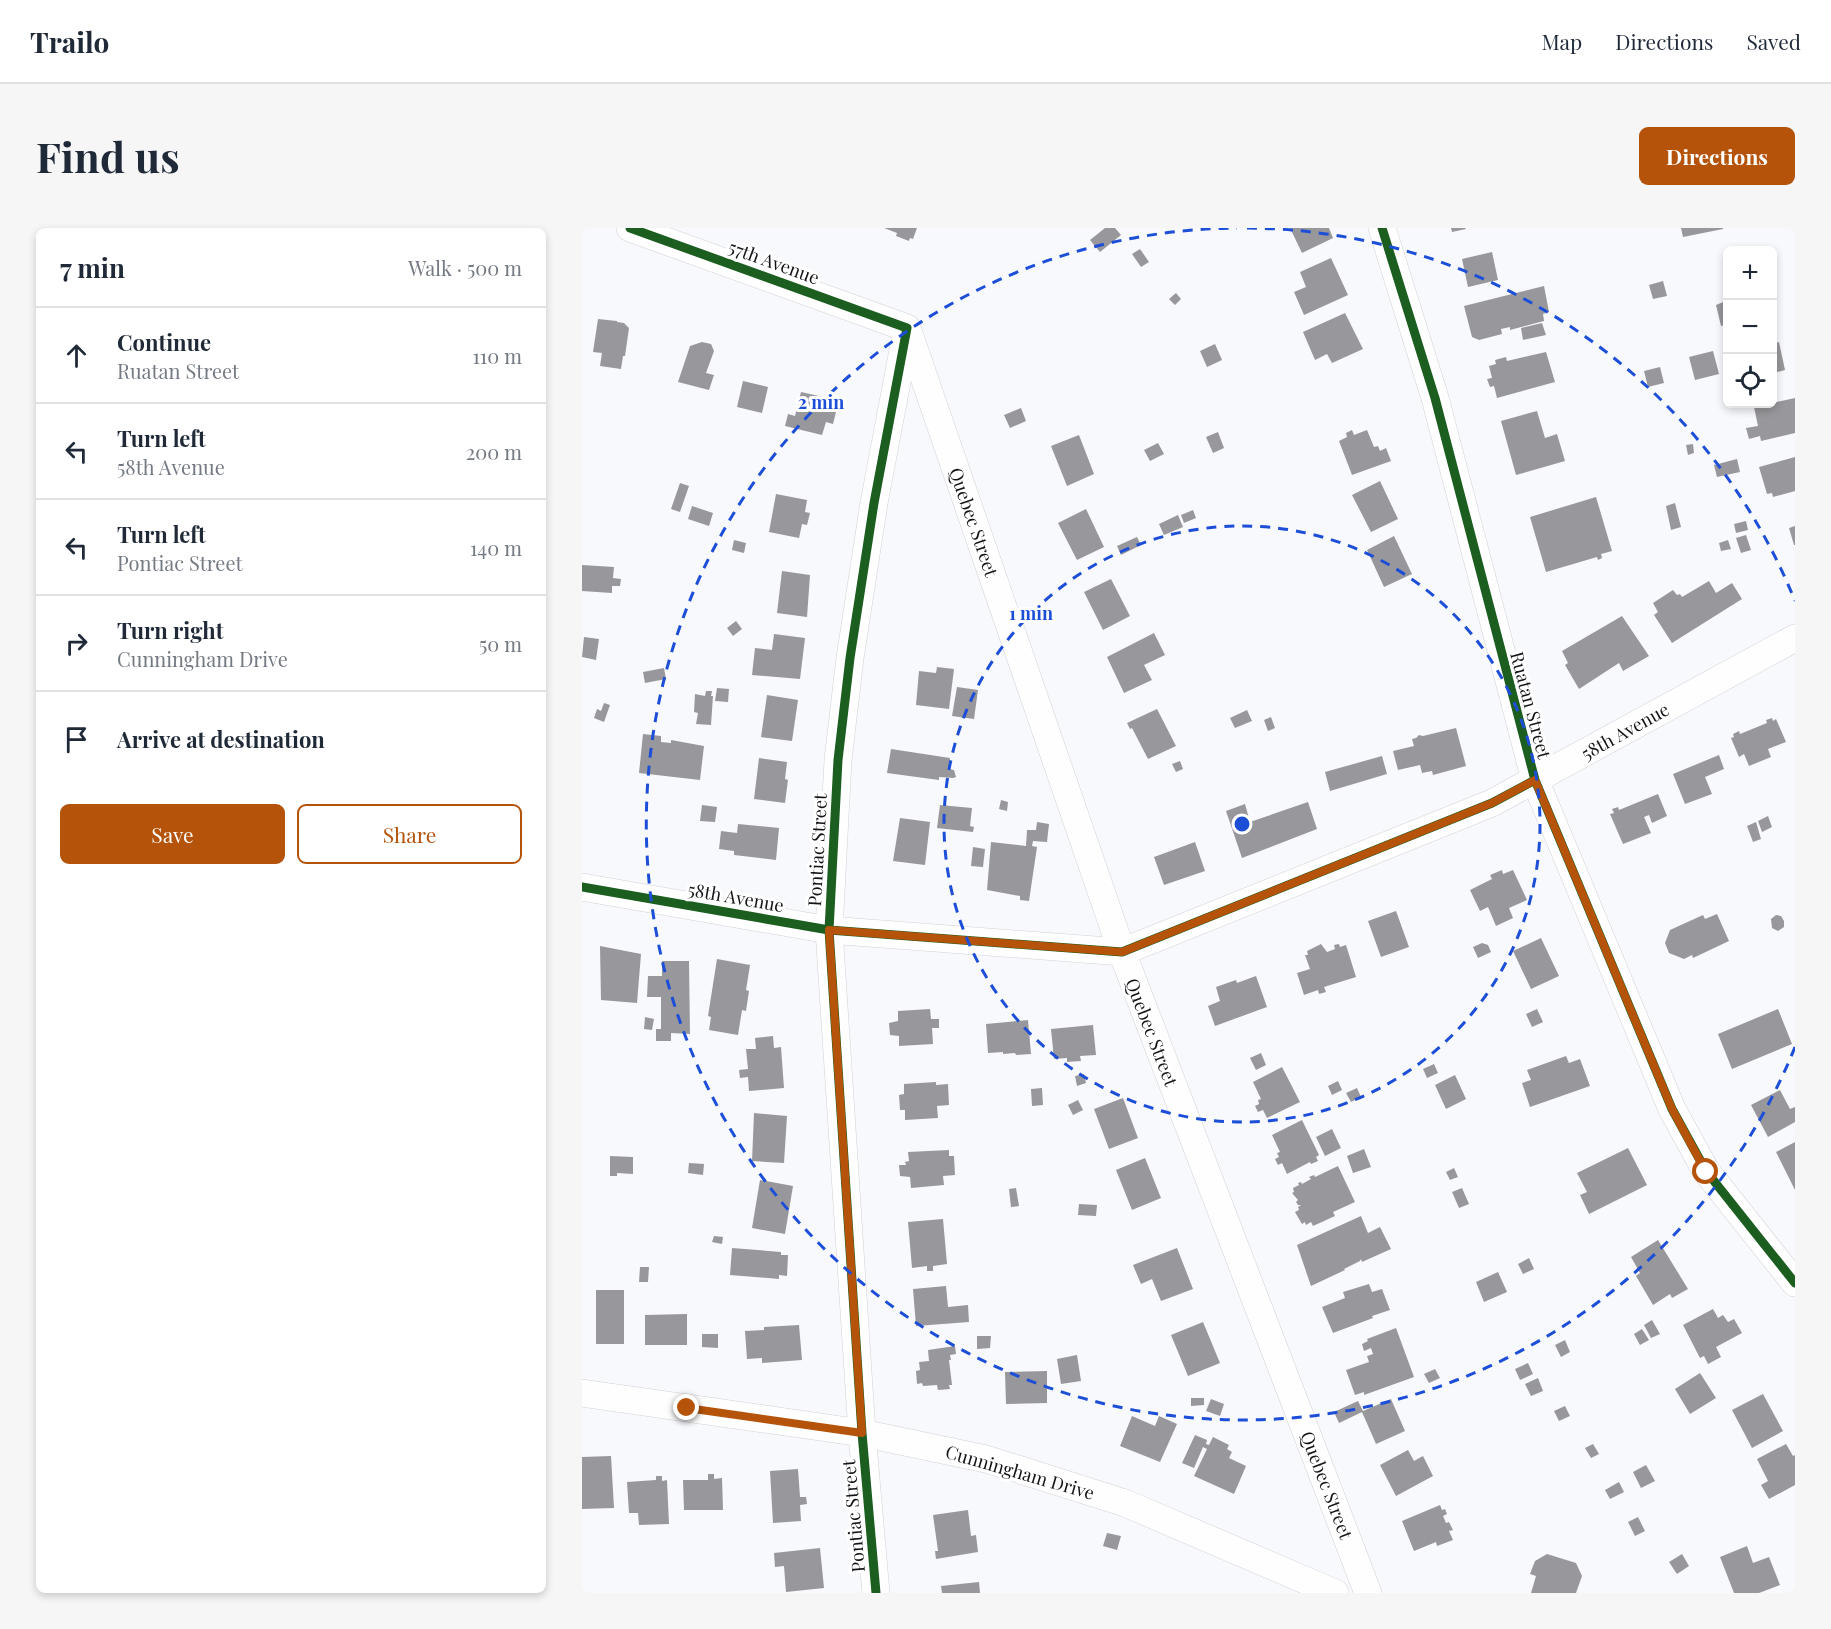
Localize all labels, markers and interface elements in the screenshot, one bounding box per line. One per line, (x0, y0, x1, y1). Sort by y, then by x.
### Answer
text: Trailo (30, 23, 109, 60)
text: Map (1541, 27, 1582, 55)
text: Directions (1615, 27, 1713, 55)
text: Saved (1746, 27, 1801, 55)
button: Directions (1639, 127, 1795, 185)
text: Find us (36, 128, 180, 184)
street label: 57th Avenue (725, 234, 823, 290)
map controls (1723, 246, 1777, 408)
button: + (1723, 246, 1777, 300)
text: 7 min (60, 250, 125, 285)
text: Walk · 500 m (408, 254, 522, 281)
button: − (1723, 300, 1777, 354)
text: Continue (117, 327, 211, 357)
icon: ahead (60, 339, 93, 372)
text: 110 m (472, 342, 522, 369)
button: locate (1723, 354, 1777, 408)
text: Ruatan Street (117, 357, 239, 384)
text: 2 min (798, 390, 844, 414)
text: Turn left (117, 423, 206, 453)
icon: left (60, 435, 93, 468)
text: 200 m (466, 438, 522, 465)
text: 58th Avenue (117, 453, 225, 480)
street label: Quebec Street (944, 464, 1004, 580)
text: Turn left (117, 519, 206, 549)
icon: left (60, 531, 93, 564)
text: 140 m (470, 534, 522, 561)
text: Pontiac Street (117, 549, 243, 576)
text: 1 min (1009, 601, 1053, 625)
text: Turn right (117, 615, 223, 645)
icon: right (60, 627, 93, 660)
text: 50 m (479, 630, 522, 657)
text: Cunningham Drive (117, 645, 288, 672)
street label: Ruatan Street (1505, 649, 1557, 762)
street label: 58th Avenue (1577, 697, 1673, 765)
icon: arrive (60, 723, 93, 756)
text: Arrive at destination (117, 724, 325, 754)
street label: Pontiac Street (802, 792, 832, 907)
button: Save (60, 804, 285, 864)
button: Share (297, 804, 522, 864)
centre of rings (1232, 814, 1252, 834)
street label: 58th Avenue (686, 877, 786, 917)
street label: Quebec Street (1120, 975, 1184, 1090)
route start (1692, 1158, 1718, 1184)
route end (673, 1394, 699, 1420)
street label: Quebec Street (1295, 1428, 1359, 1543)
street label: Cunningham Drive (943, 1439, 1097, 1505)
street label: Pontiac Street (836, 1458, 870, 1573)

